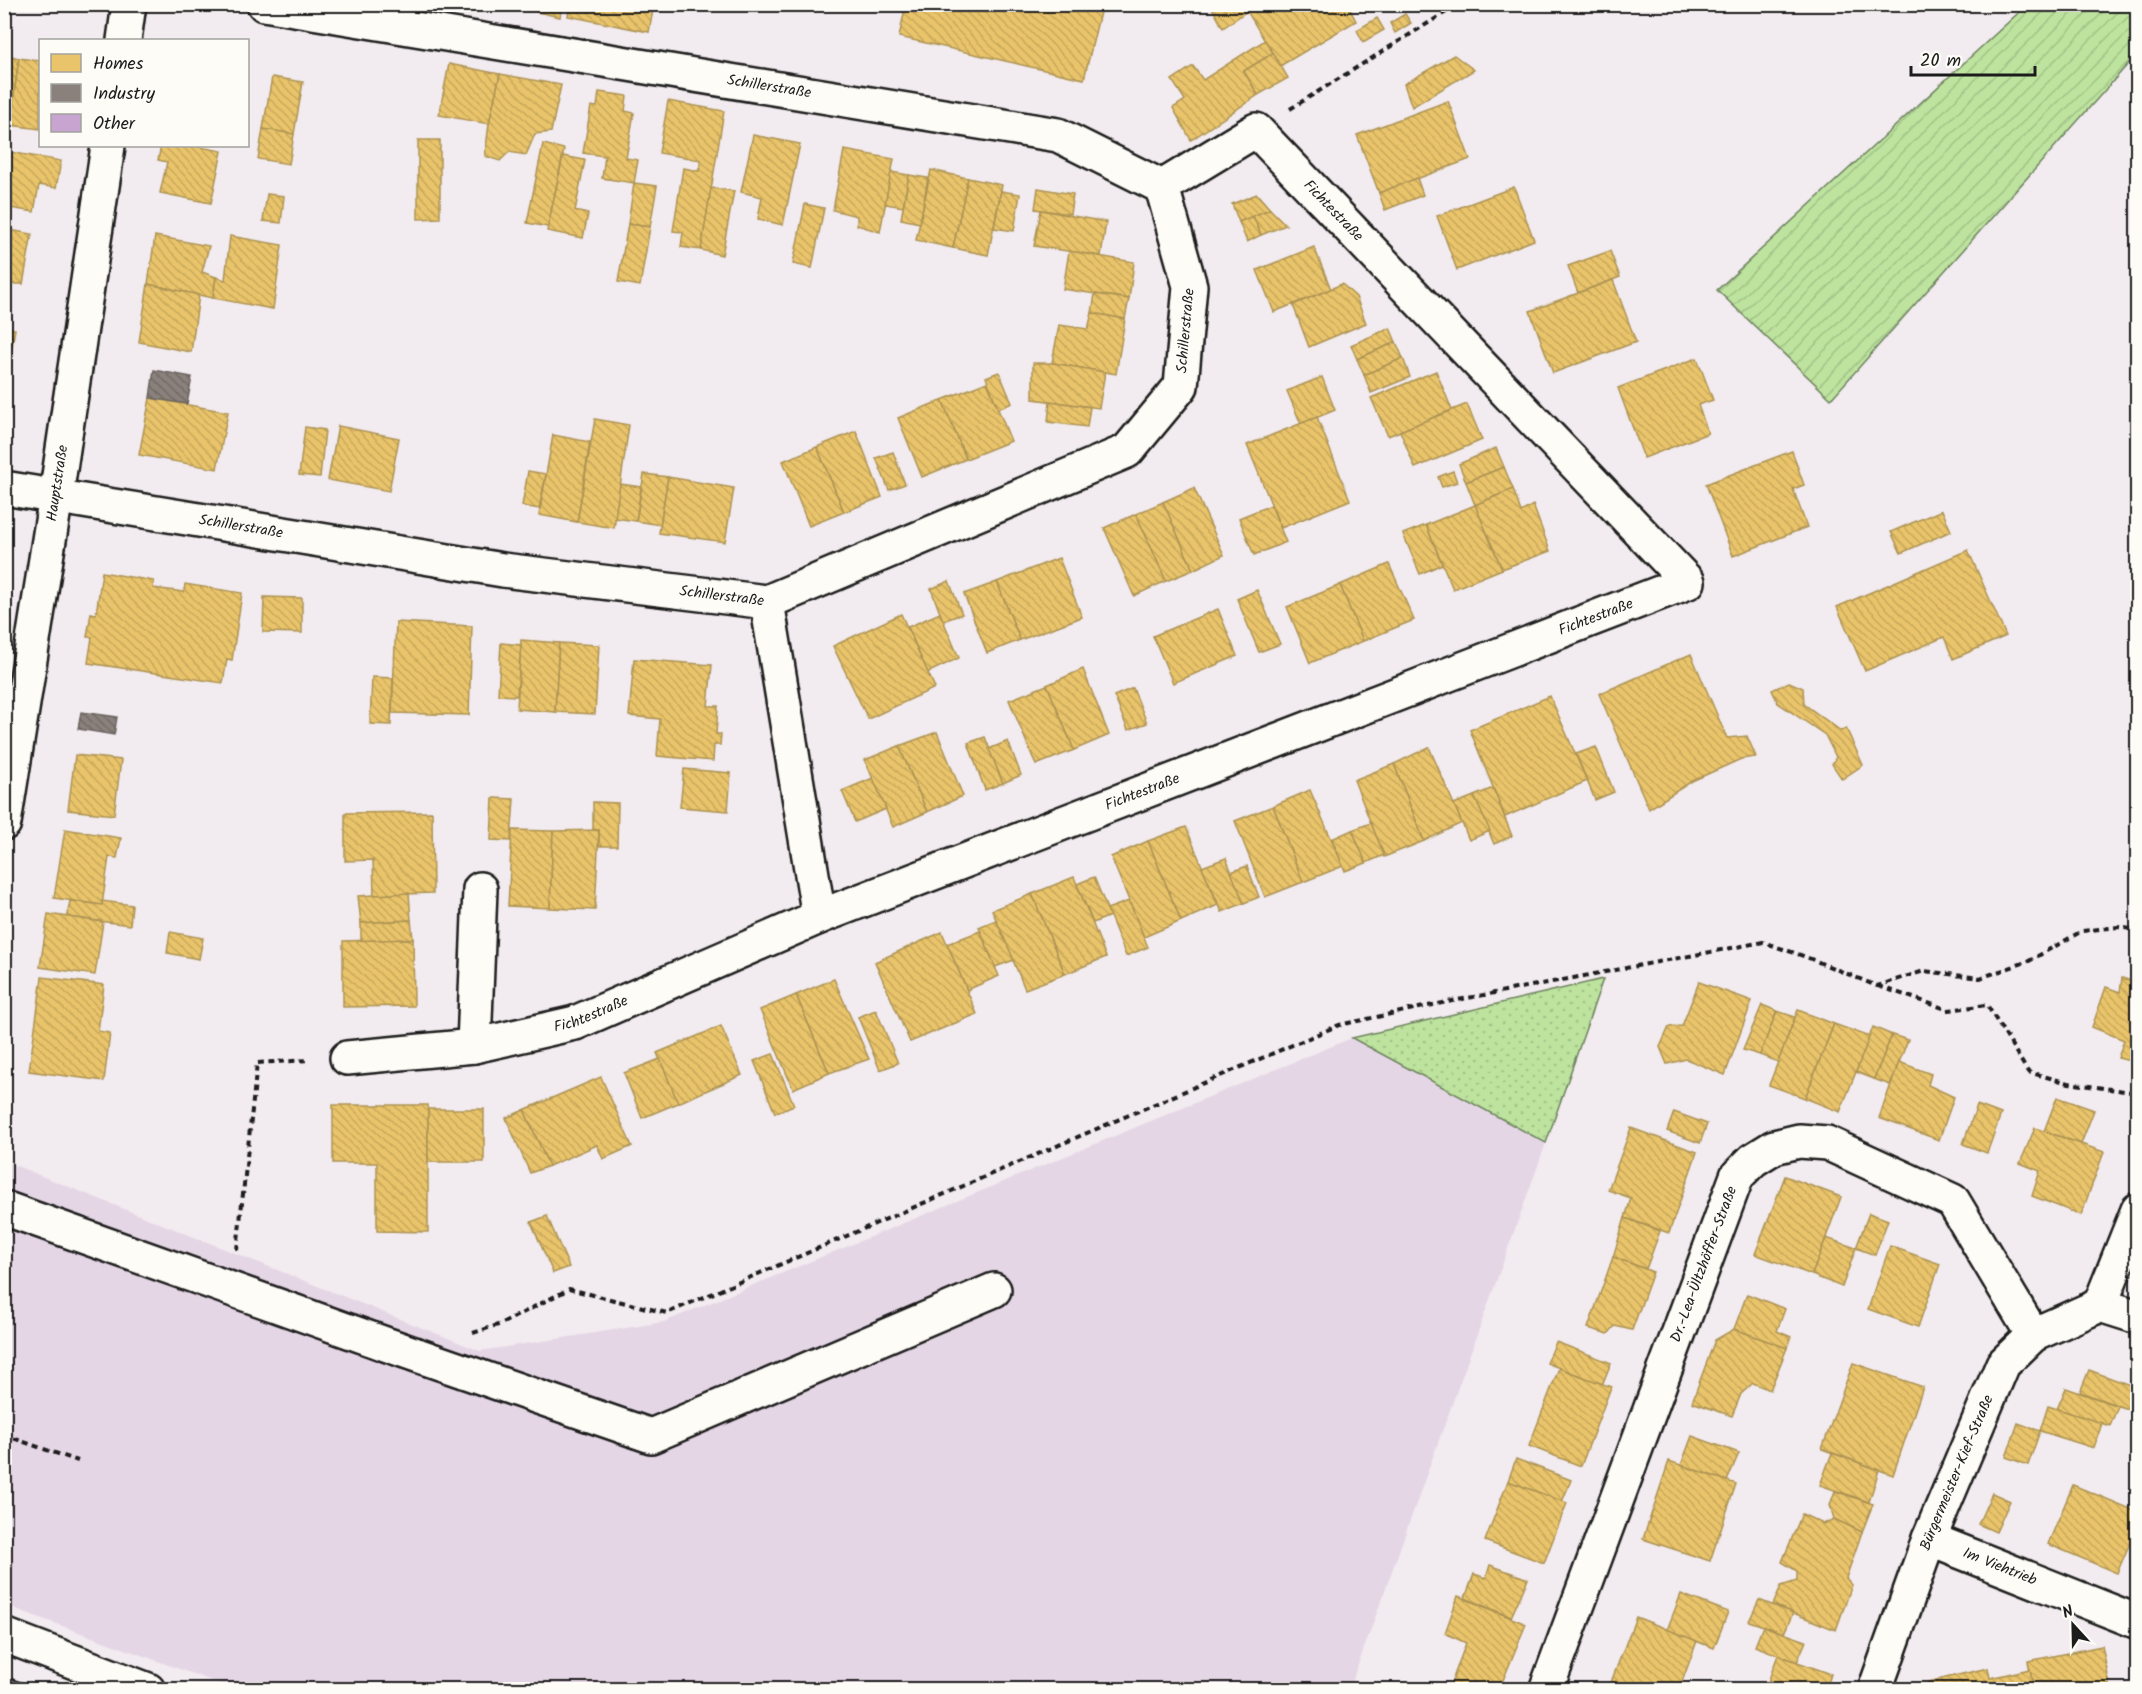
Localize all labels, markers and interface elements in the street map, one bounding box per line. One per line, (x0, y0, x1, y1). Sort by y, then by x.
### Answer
legend (39, 39, 249, 147)
scale bar (1911, 39, 2036, 77)
text: 20 m (1920, 47, 1961, 76)
text: Homes (93, 50, 144, 79)
street label: Schillerstraße (725, 68, 813, 106)
text: Industry (93, 80, 155, 109)
text: Other (93, 110, 136, 139)
street label: Fichtestraße (1297, 174, 1369, 248)
street label: Schillerstraße (1170, 287, 1202, 374)
street label: Hauptstraße (40, 443, 75, 523)
street label: Schillerstraße (197, 508, 285, 546)
street label: Schillerstraße (678, 579, 766, 614)
street label: Fichtestraße (1555, 592, 1637, 643)
street label: Fichtestraße (1102, 767, 1184, 818)
street label: Fichtestraße (551, 989, 632, 1039)
street label: Dr.-Lea-Ültzhöffer-Straße (1664, 1183, 1744, 1346)
street label: Bürgermeister-Kief-Straße (1914, 1391, 2001, 1554)
street label: Im Viehtrieb (1959, 1542, 2040, 1593)
north arrow (2043, 1595, 2103, 1655)
text: N (2059, 1599, 2077, 1626)

